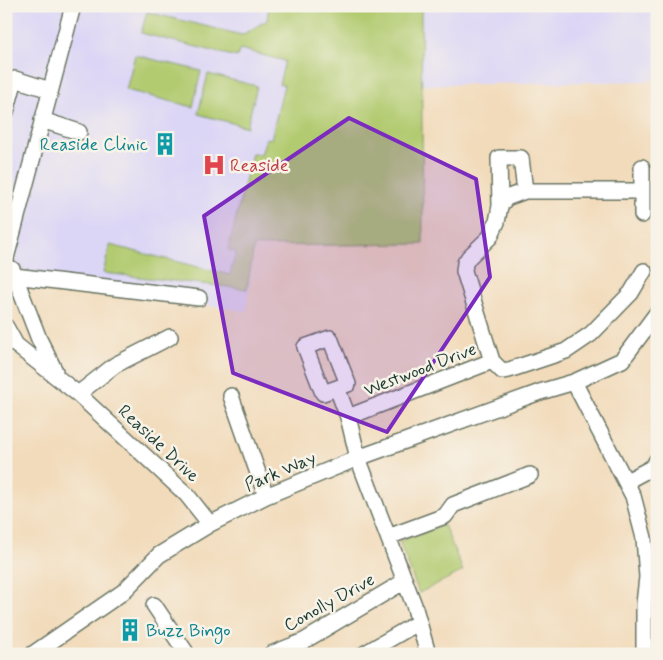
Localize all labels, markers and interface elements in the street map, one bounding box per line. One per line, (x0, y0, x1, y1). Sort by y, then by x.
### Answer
building icon: Reaside Clinic (152, 131, 178, 157)
place label: Reaside Clinic (40, 133, 148, 157)
hospital icon: Reaside (201, 152, 227, 178)
place label: Reaside (230, 154, 289, 178)
street label: Westwood Drive (361, 337, 480, 402)
street label: Reaside Drive (112, 400, 204, 488)
street label: Park Way (241, 446, 320, 498)
street label: Conolly Drive (280, 568, 379, 638)
building icon: Buzz Bingo (117, 617, 143, 643)
place label: Buzz Bingo (146, 619, 231, 644)

